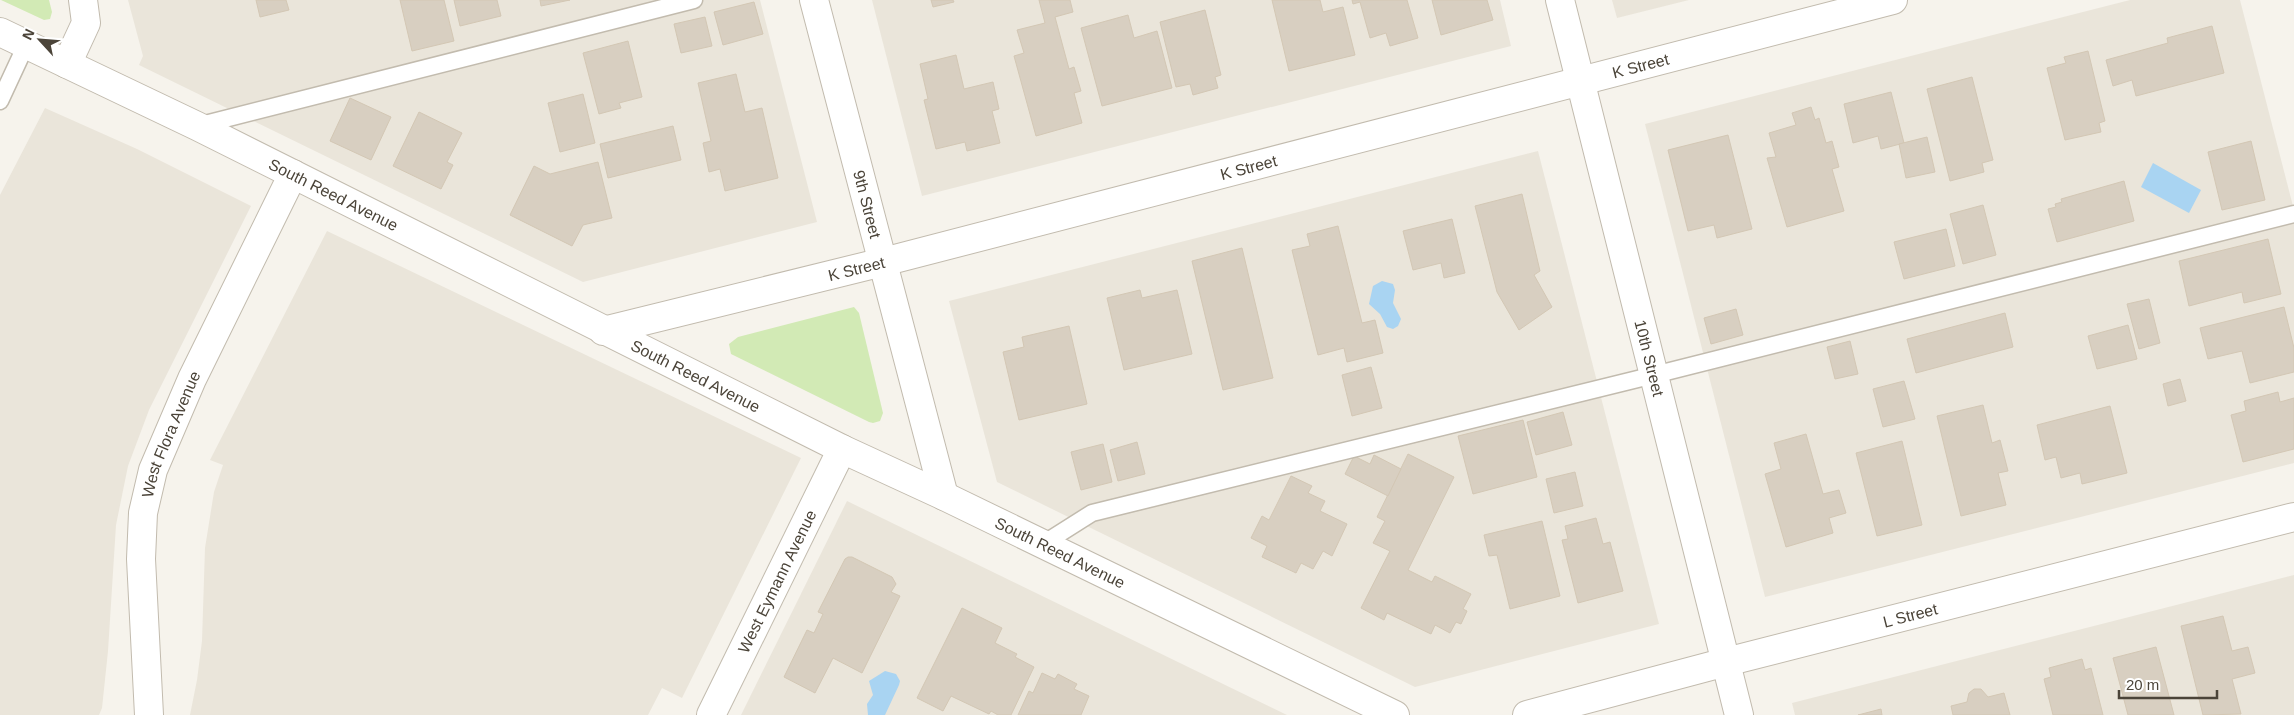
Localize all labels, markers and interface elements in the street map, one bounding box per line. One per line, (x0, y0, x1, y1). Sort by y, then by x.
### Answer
north arrow (15, 15, 65, 65)
text: N (19, 26, 38, 42)
street label: K Street (1610, 50, 1671, 81)
street label: K Street (1218, 152, 1279, 183)
street label: South Reed Avenue (266, 155, 401, 234)
street label: 9th Street (850, 168, 885, 240)
street label: K Street (826, 253, 887, 284)
street label: 10th Street (1632, 318, 1668, 399)
street label: South Reed Avenue (628, 336, 763, 415)
street label: West Flora Avenue (138, 368, 203, 499)
street label: West Eymann Avenue (735, 507, 819, 655)
street label: South Reed Avenue (992, 514, 1128, 591)
street label: L Street (1881, 600, 1940, 630)
scale bar (2119, 668, 2216, 700)
text: 20 m (2126, 676, 2159, 693)

